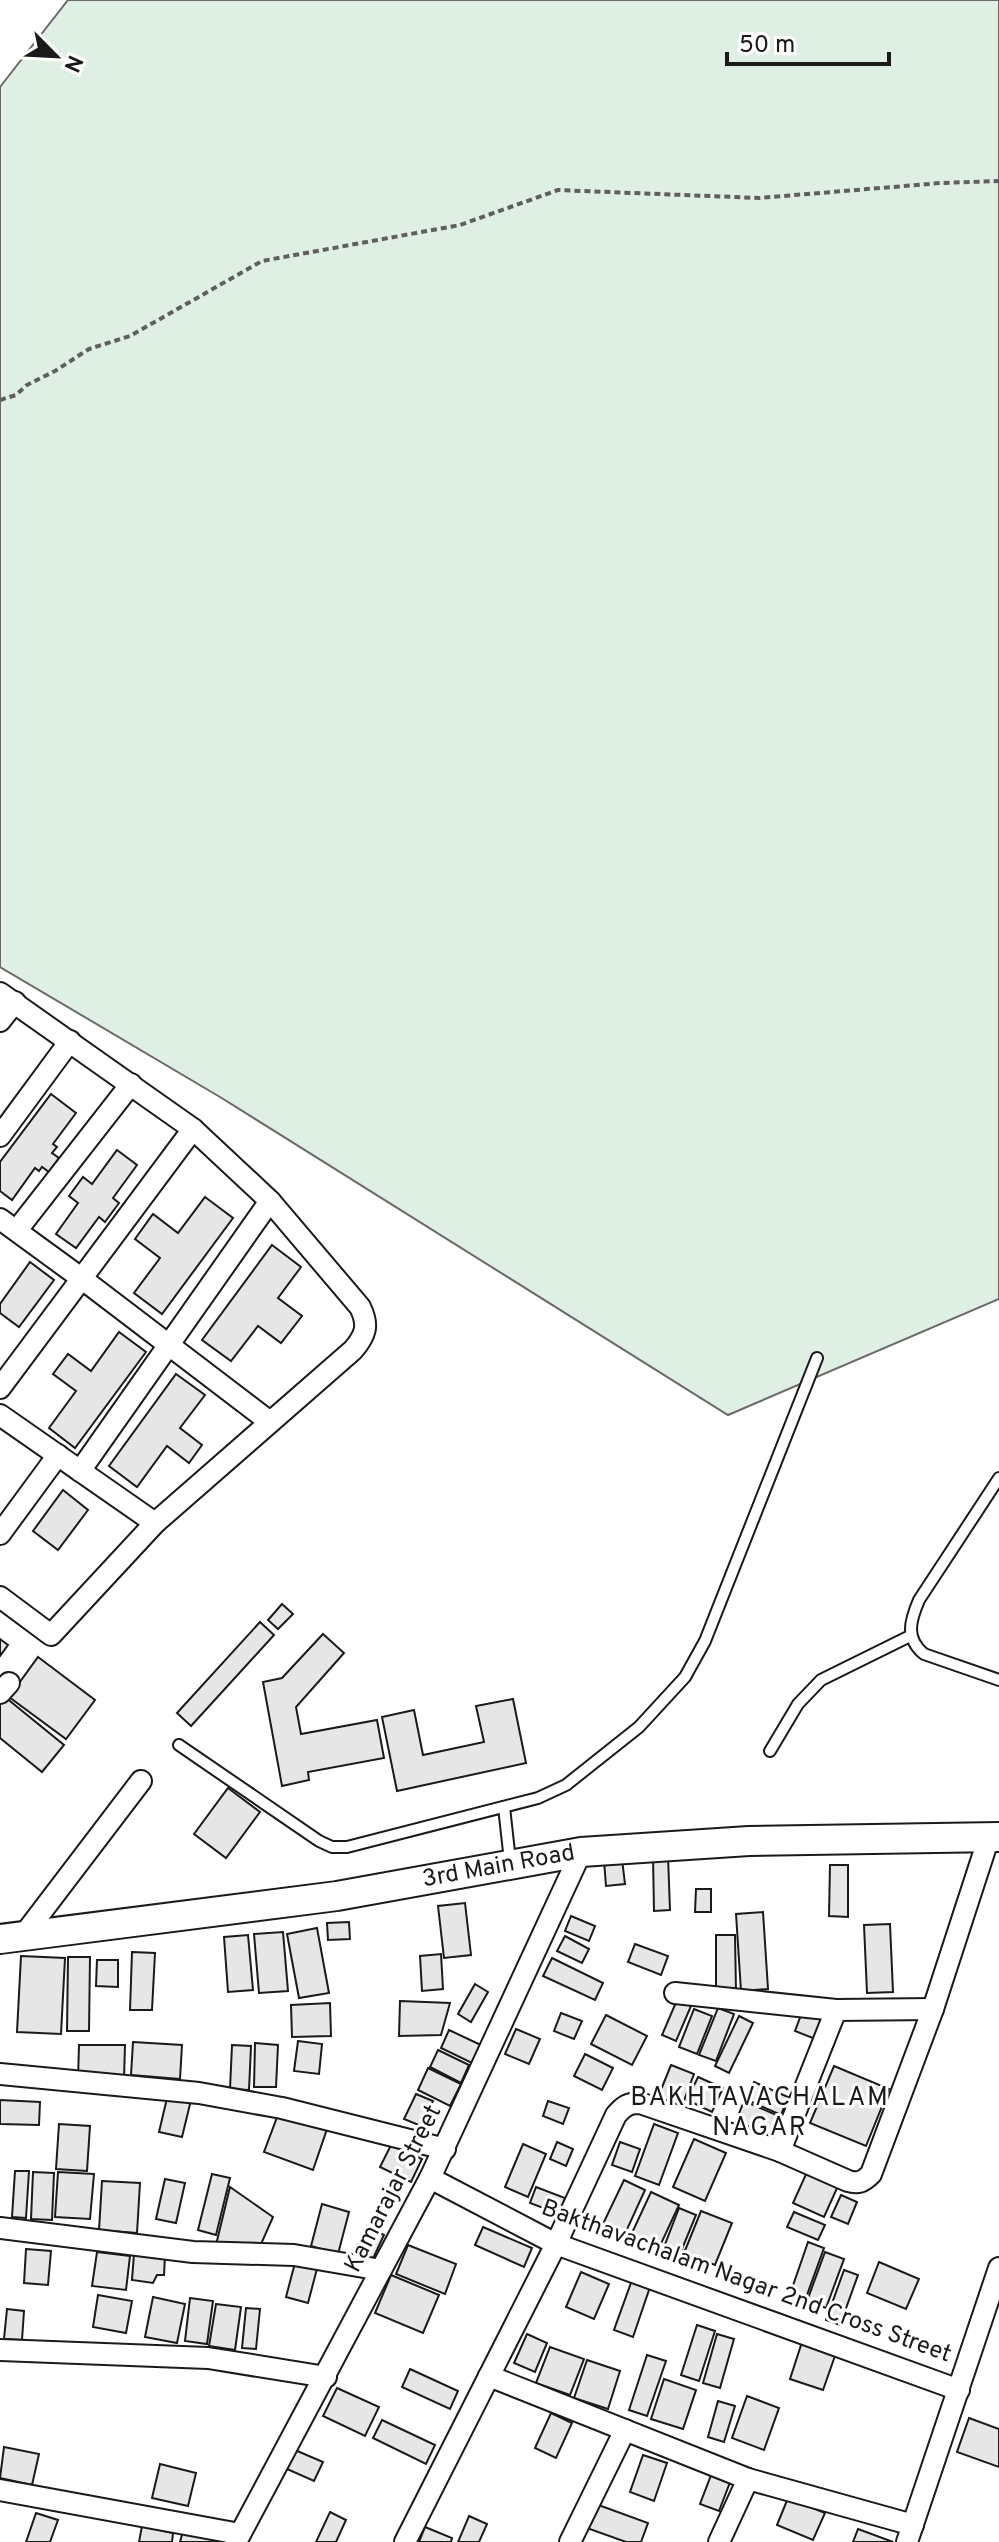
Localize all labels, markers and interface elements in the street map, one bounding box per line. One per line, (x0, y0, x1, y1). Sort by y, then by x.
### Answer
north arrow (16, 16, 96, 96)
scale bar (727, 16, 889, 66)
text: 50 m (739, 31, 795, 61)
text: N (56, 50, 88, 76)
street label: 3rd Main Road (420, 1838, 577, 1895)
district label: BAKHTAVACHALAM NAGAR (630, 2082, 890, 2145)
street label: Kamarajar Street (339, 2100, 449, 2278)
street label: Bakthavachalam Nagar 2nd Cross Street (537, 2194, 955, 2370)

